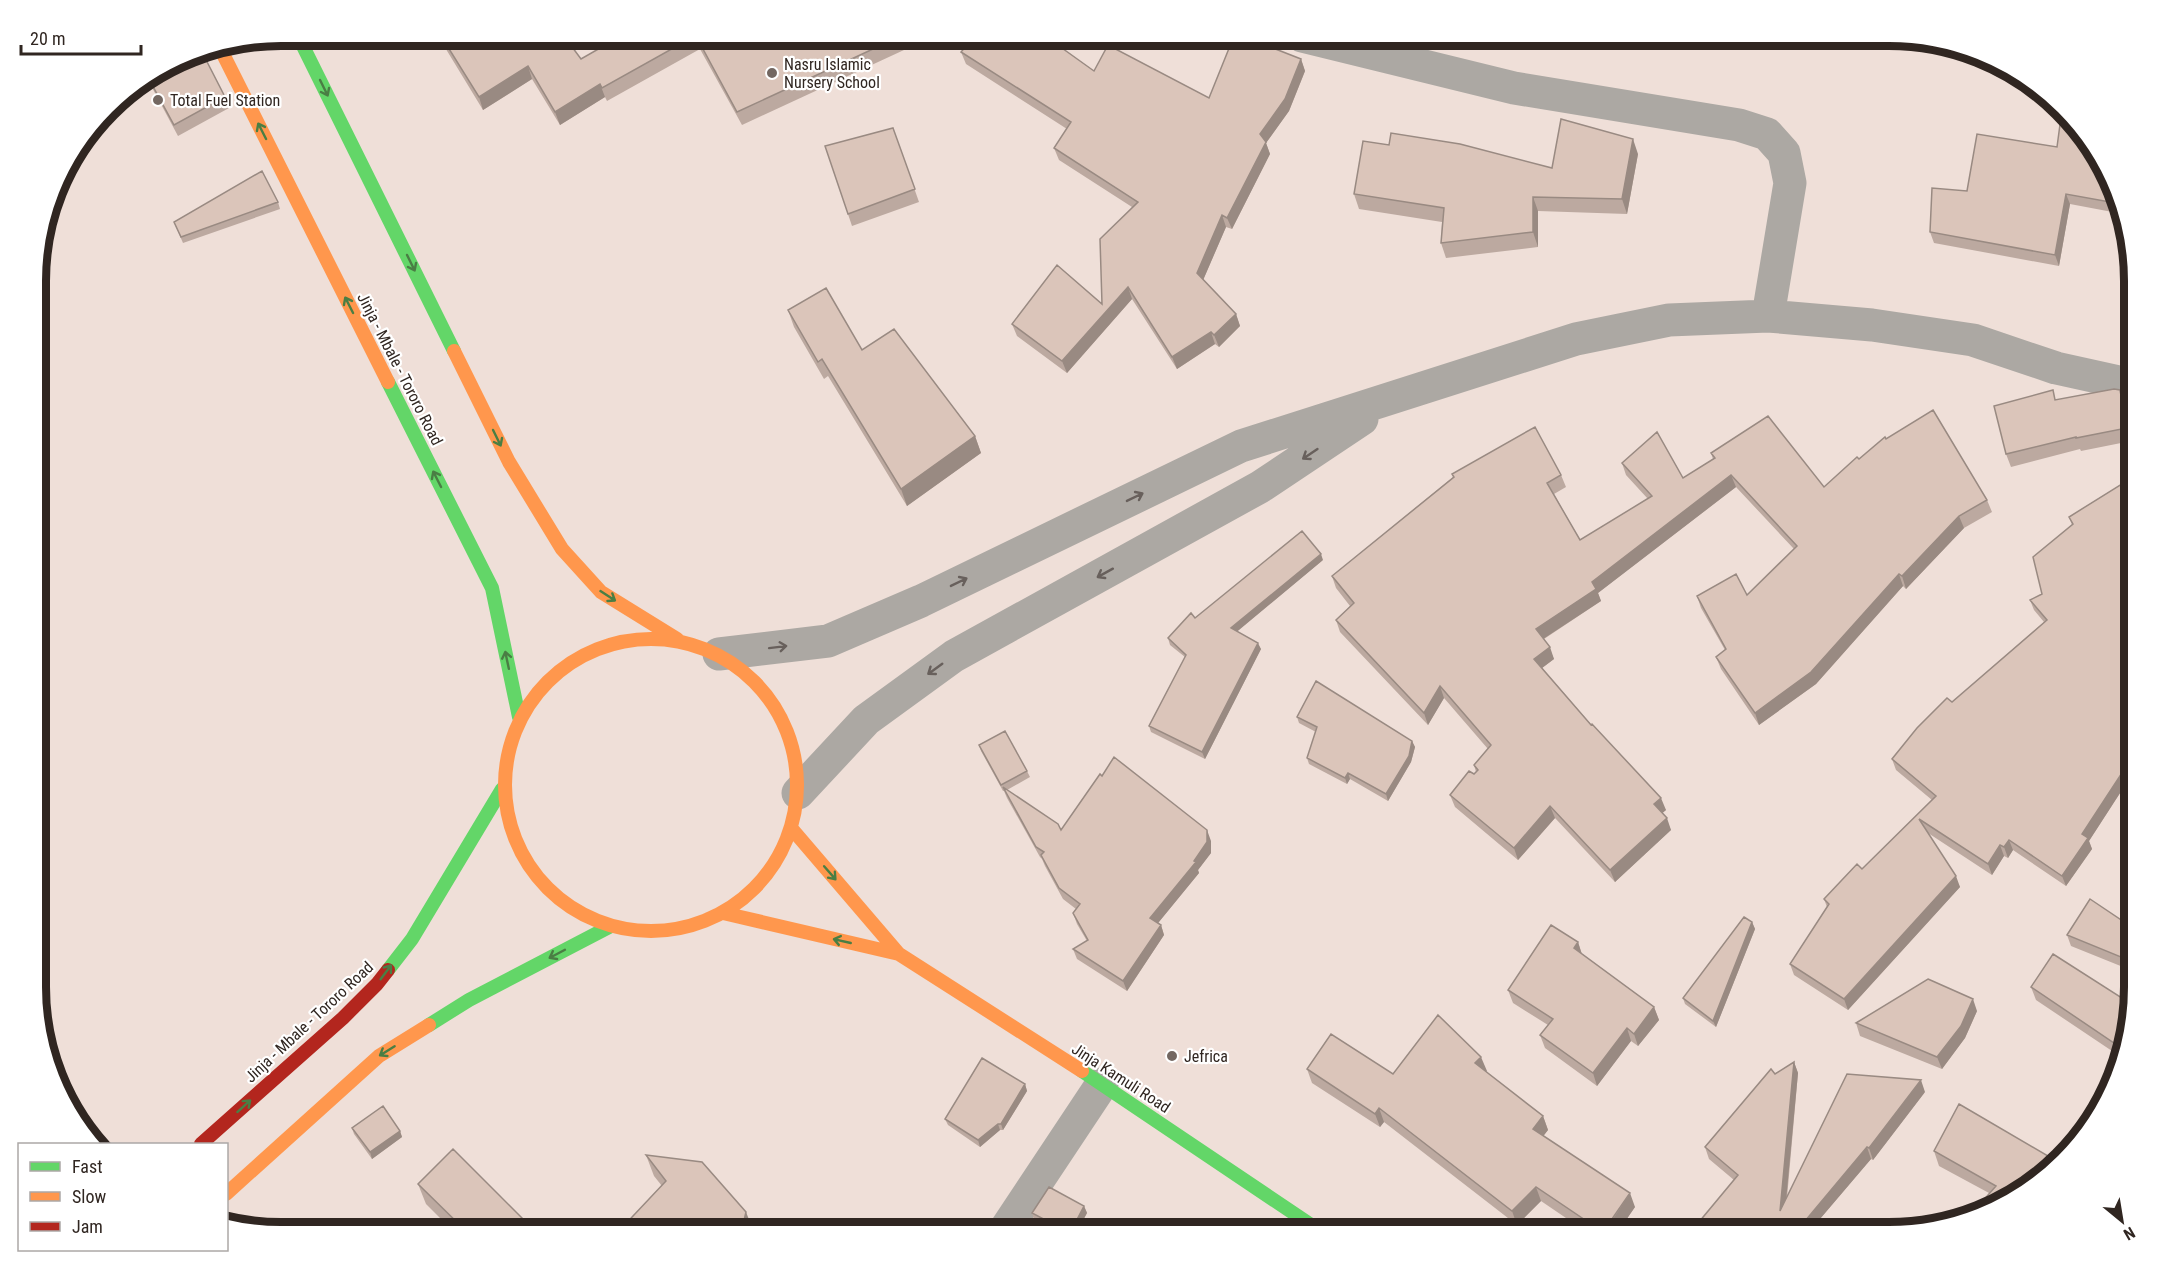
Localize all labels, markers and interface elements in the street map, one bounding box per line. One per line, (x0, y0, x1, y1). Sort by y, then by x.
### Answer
scale bar (21, 18, 141, 56)
text: 20 m (30, 28, 65, 49)
place label: Nasru Islamic Nursery School (784, 55, 880, 92)
marker: Nasru Islamic Nursery School (765, 66, 779, 80)
one-way arrow (319, 79, 331, 97)
place label: Total Fuel Station (170, 91, 280, 110)
marker: Total Fuel Station (151, 93, 165, 107)
one-way arrow (255, 122, 267, 140)
one-way arrow (405, 254, 417, 272)
street label: Jinja - Mbale - Tororo Road (353, 290, 447, 448)
one-way arrow (343, 296, 355, 314)
one-way arrow (492, 429, 504, 447)
one-way arrow (1302, 448, 1318, 460)
one-way arrow (431, 471, 443, 489)
one-way arrow (1125, 491, 1143, 502)
one-way arrow (1097, 567, 1114, 579)
one-way arrow (950, 575, 968, 587)
one-way arrow (600, 590, 616, 602)
one-way arrow (767, 641, 787, 652)
one-way arrow (501, 650, 512, 670)
one-way arrow (928, 663, 944, 675)
one-way arrow (823, 865, 836, 881)
one-way arrow (832, 934, 851, 946)
one-way arrow (548, 949, 566, 961)
street label: Jinja - Mbale - Tororo Road (241, 958, 377, 1086)
one-way arrow (380, 965, 393, 981)
street label: Jinja Kamuli Road (1068, 1039, 1174, 1117)
one-way arrow (380, 1045, 396, 1057)
place label: Jefrica (1184, 1047, 1228, 1066)
marker: Jefrica (1165, 1049, 1179, 1063)
one-way arrow (237, 1099, 252, 1113)
legend (18, 1143, 228, 1251)
text: Fast (72, 1156, 103, 1177)
text: Slow (72, 1186, 107, 1207)
north arrow (2092, 1191, 2152, 1251)
text: Jam (72, 1216, 103, 1237)
text: N (2120, 1223, 2138, 1244)

